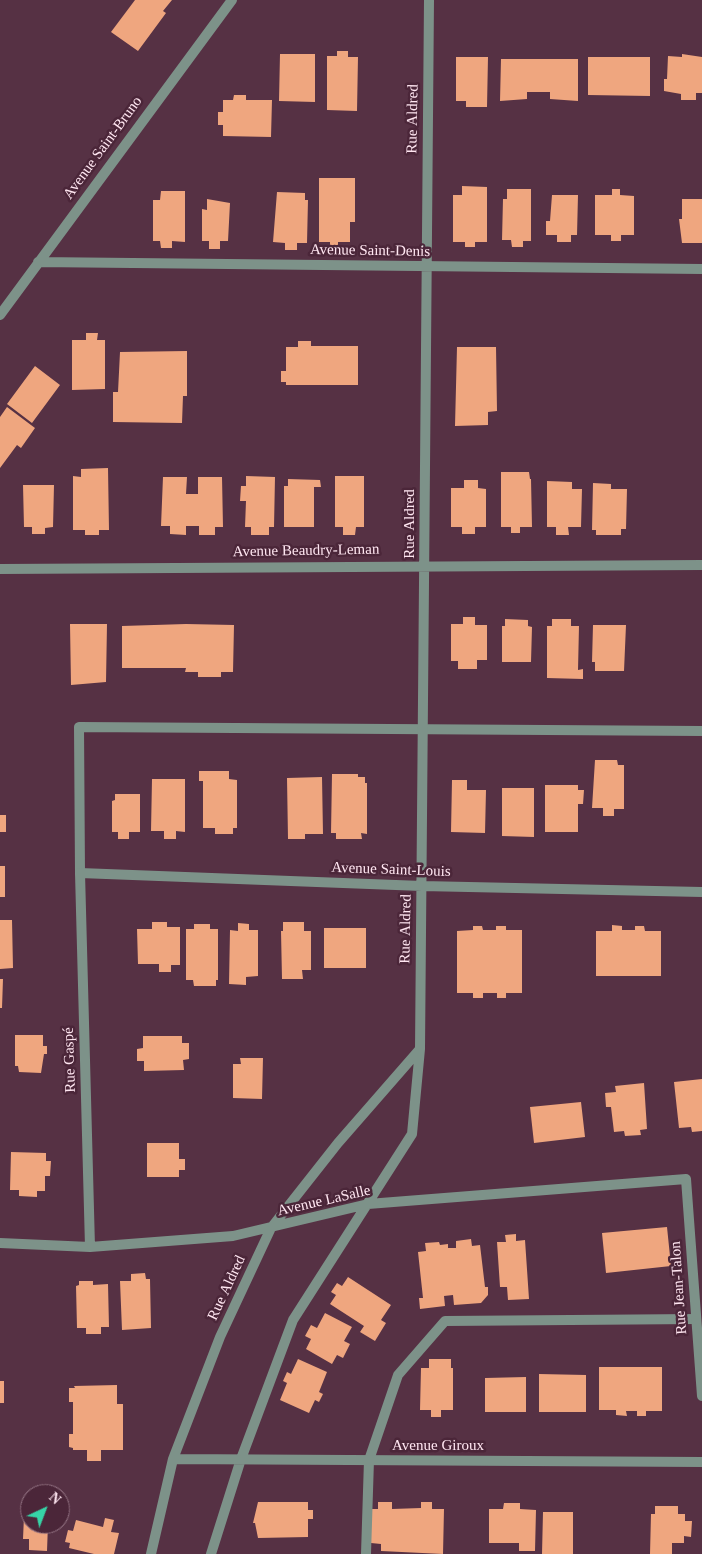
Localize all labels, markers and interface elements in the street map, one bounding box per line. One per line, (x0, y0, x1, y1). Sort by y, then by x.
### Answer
street label: Rue Aldred (403, 84, 423, 154)
street label: Avenue Saint-Bruno (60, 93, 146, 203)
street label: Avenue Saint-Denis (310, 241, 430, 261)
street label: Rue Aldred (401, 489, 419, 559)
street label: Avenue Beaudry-Leman (232, 541, 380, 561)
street label: Avenue Saint-Louis (331, 859, 451, 881)
street label: Rue Aldred (396, 894, 416, 964)
street label: Rue Gaspé (60, 1027, 80, 1093)
street label: Avenue LaSalle (276, 1182, 372, 1220)
street label: Rue Jean-Talon (667, 1241, 691, 1335)
street label: Rue Aldred (204, 1253, 250, 1323)
street label: Avenue Giroux (392, 1437, 484, 1455)
north arrow (20, 1484, 70, 1534)
text: N (46, 1489, 64, 1507)

